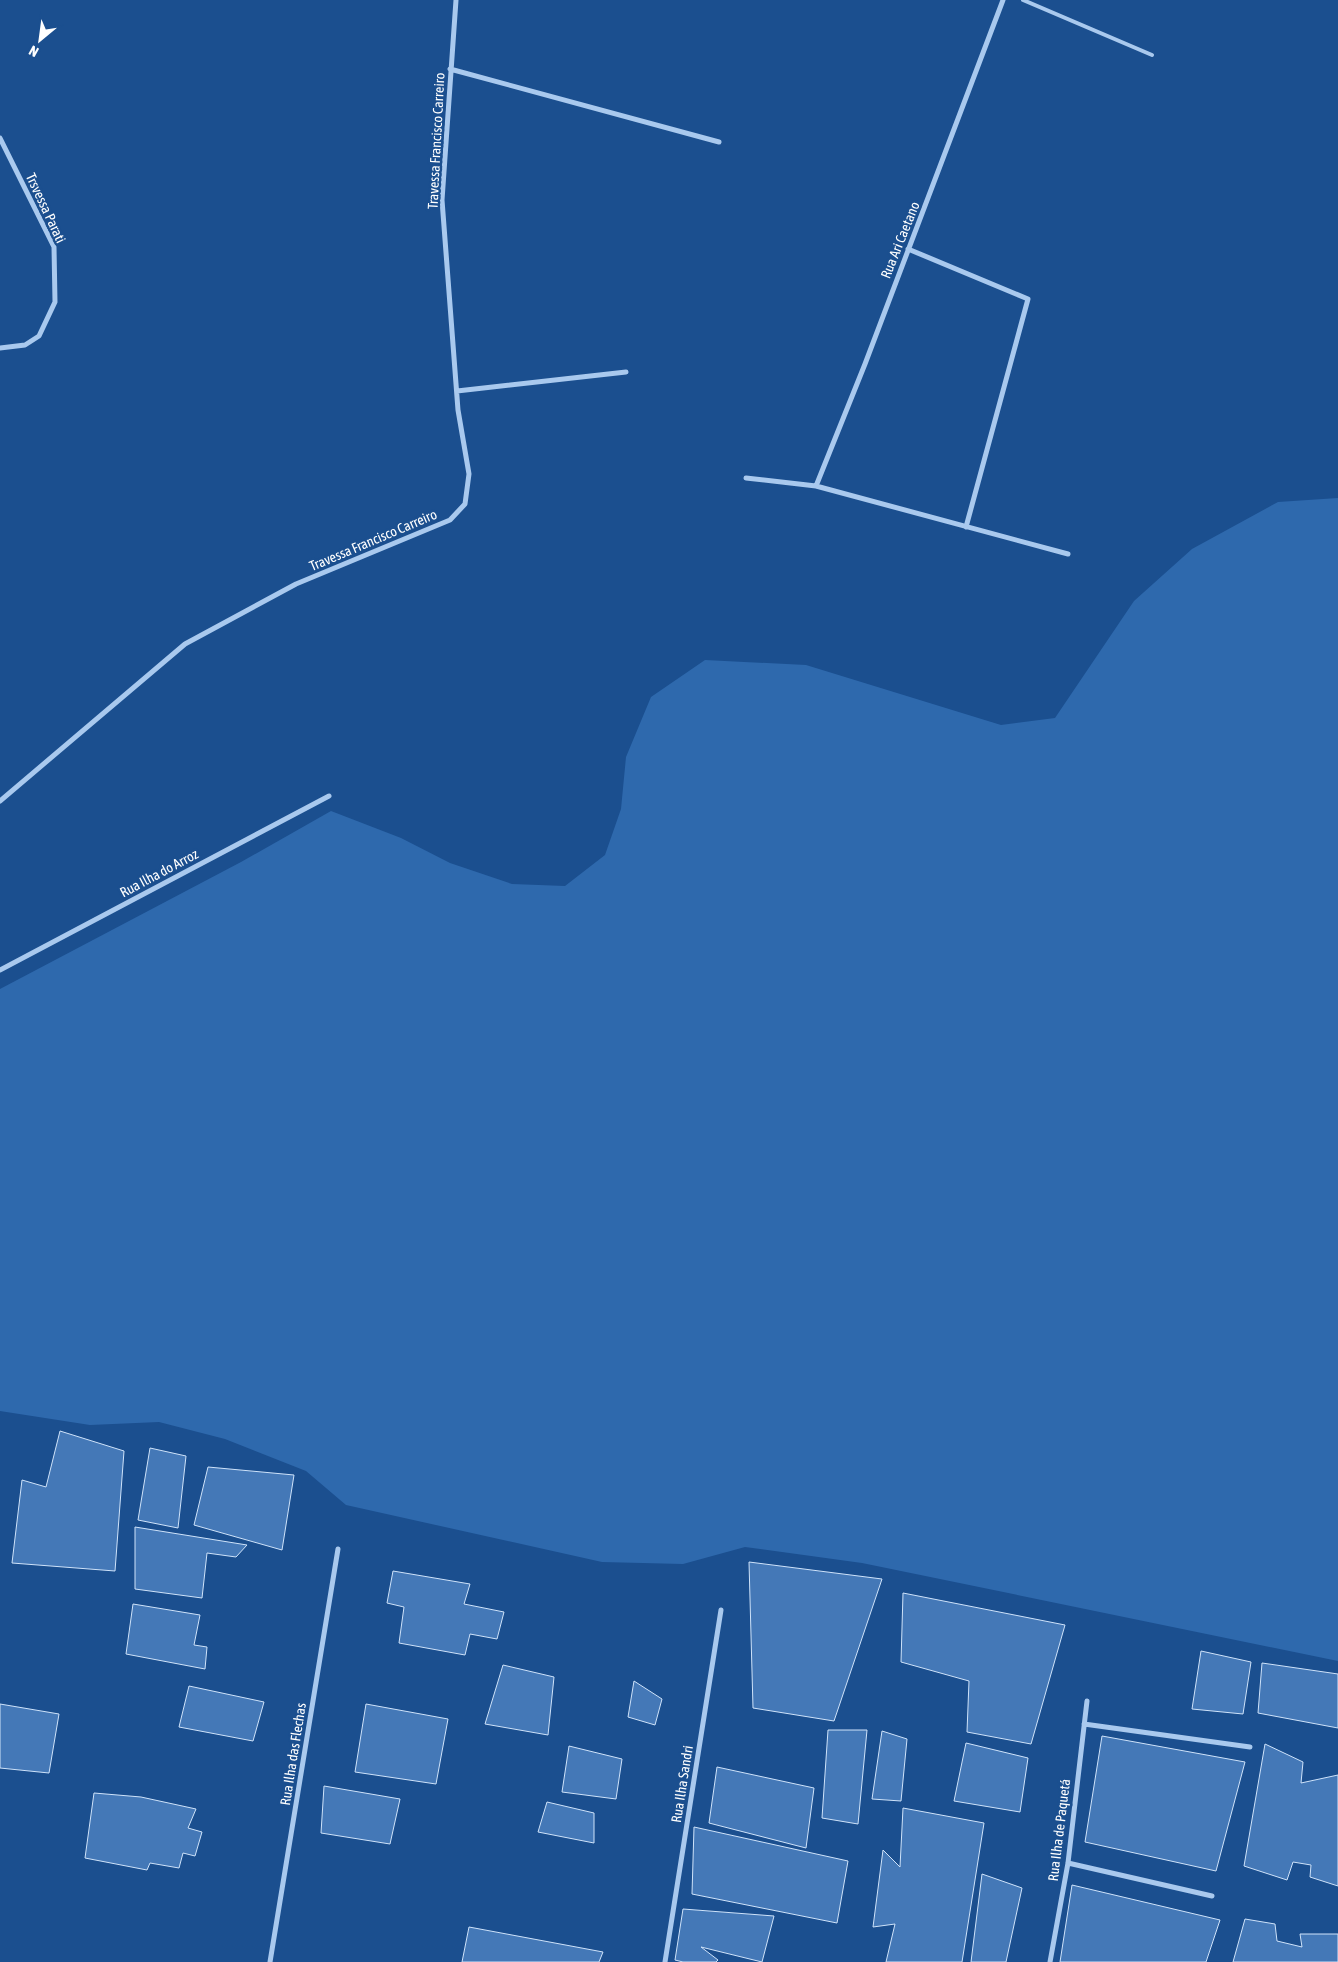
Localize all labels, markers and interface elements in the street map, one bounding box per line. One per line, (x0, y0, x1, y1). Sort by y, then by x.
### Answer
north arrow (15, 15, 65, 65)
text: N (26, 42, 41, 60)
street label: Travessa Francisco Carreiro (424, 72, 448, 210)
street label: Trsvessa Parati (23, 170, 69, 246)
street label: Rua Ari Caetano (877, 199, 923, 281)
street label: Travessa Francisco Carreiro (307, 506, 439, 574)
street label: Rua Ilha do Arroz (117, 846, 201, 900)
street label: Rua Ilha das Flechas (277, 1702, 309, 1806)
street label: Rua Ilha Sandri (668, 1744, 696, 1824)
street label: Rua Ilha de Paquetá (1045, 1778, 1073, 1882)

